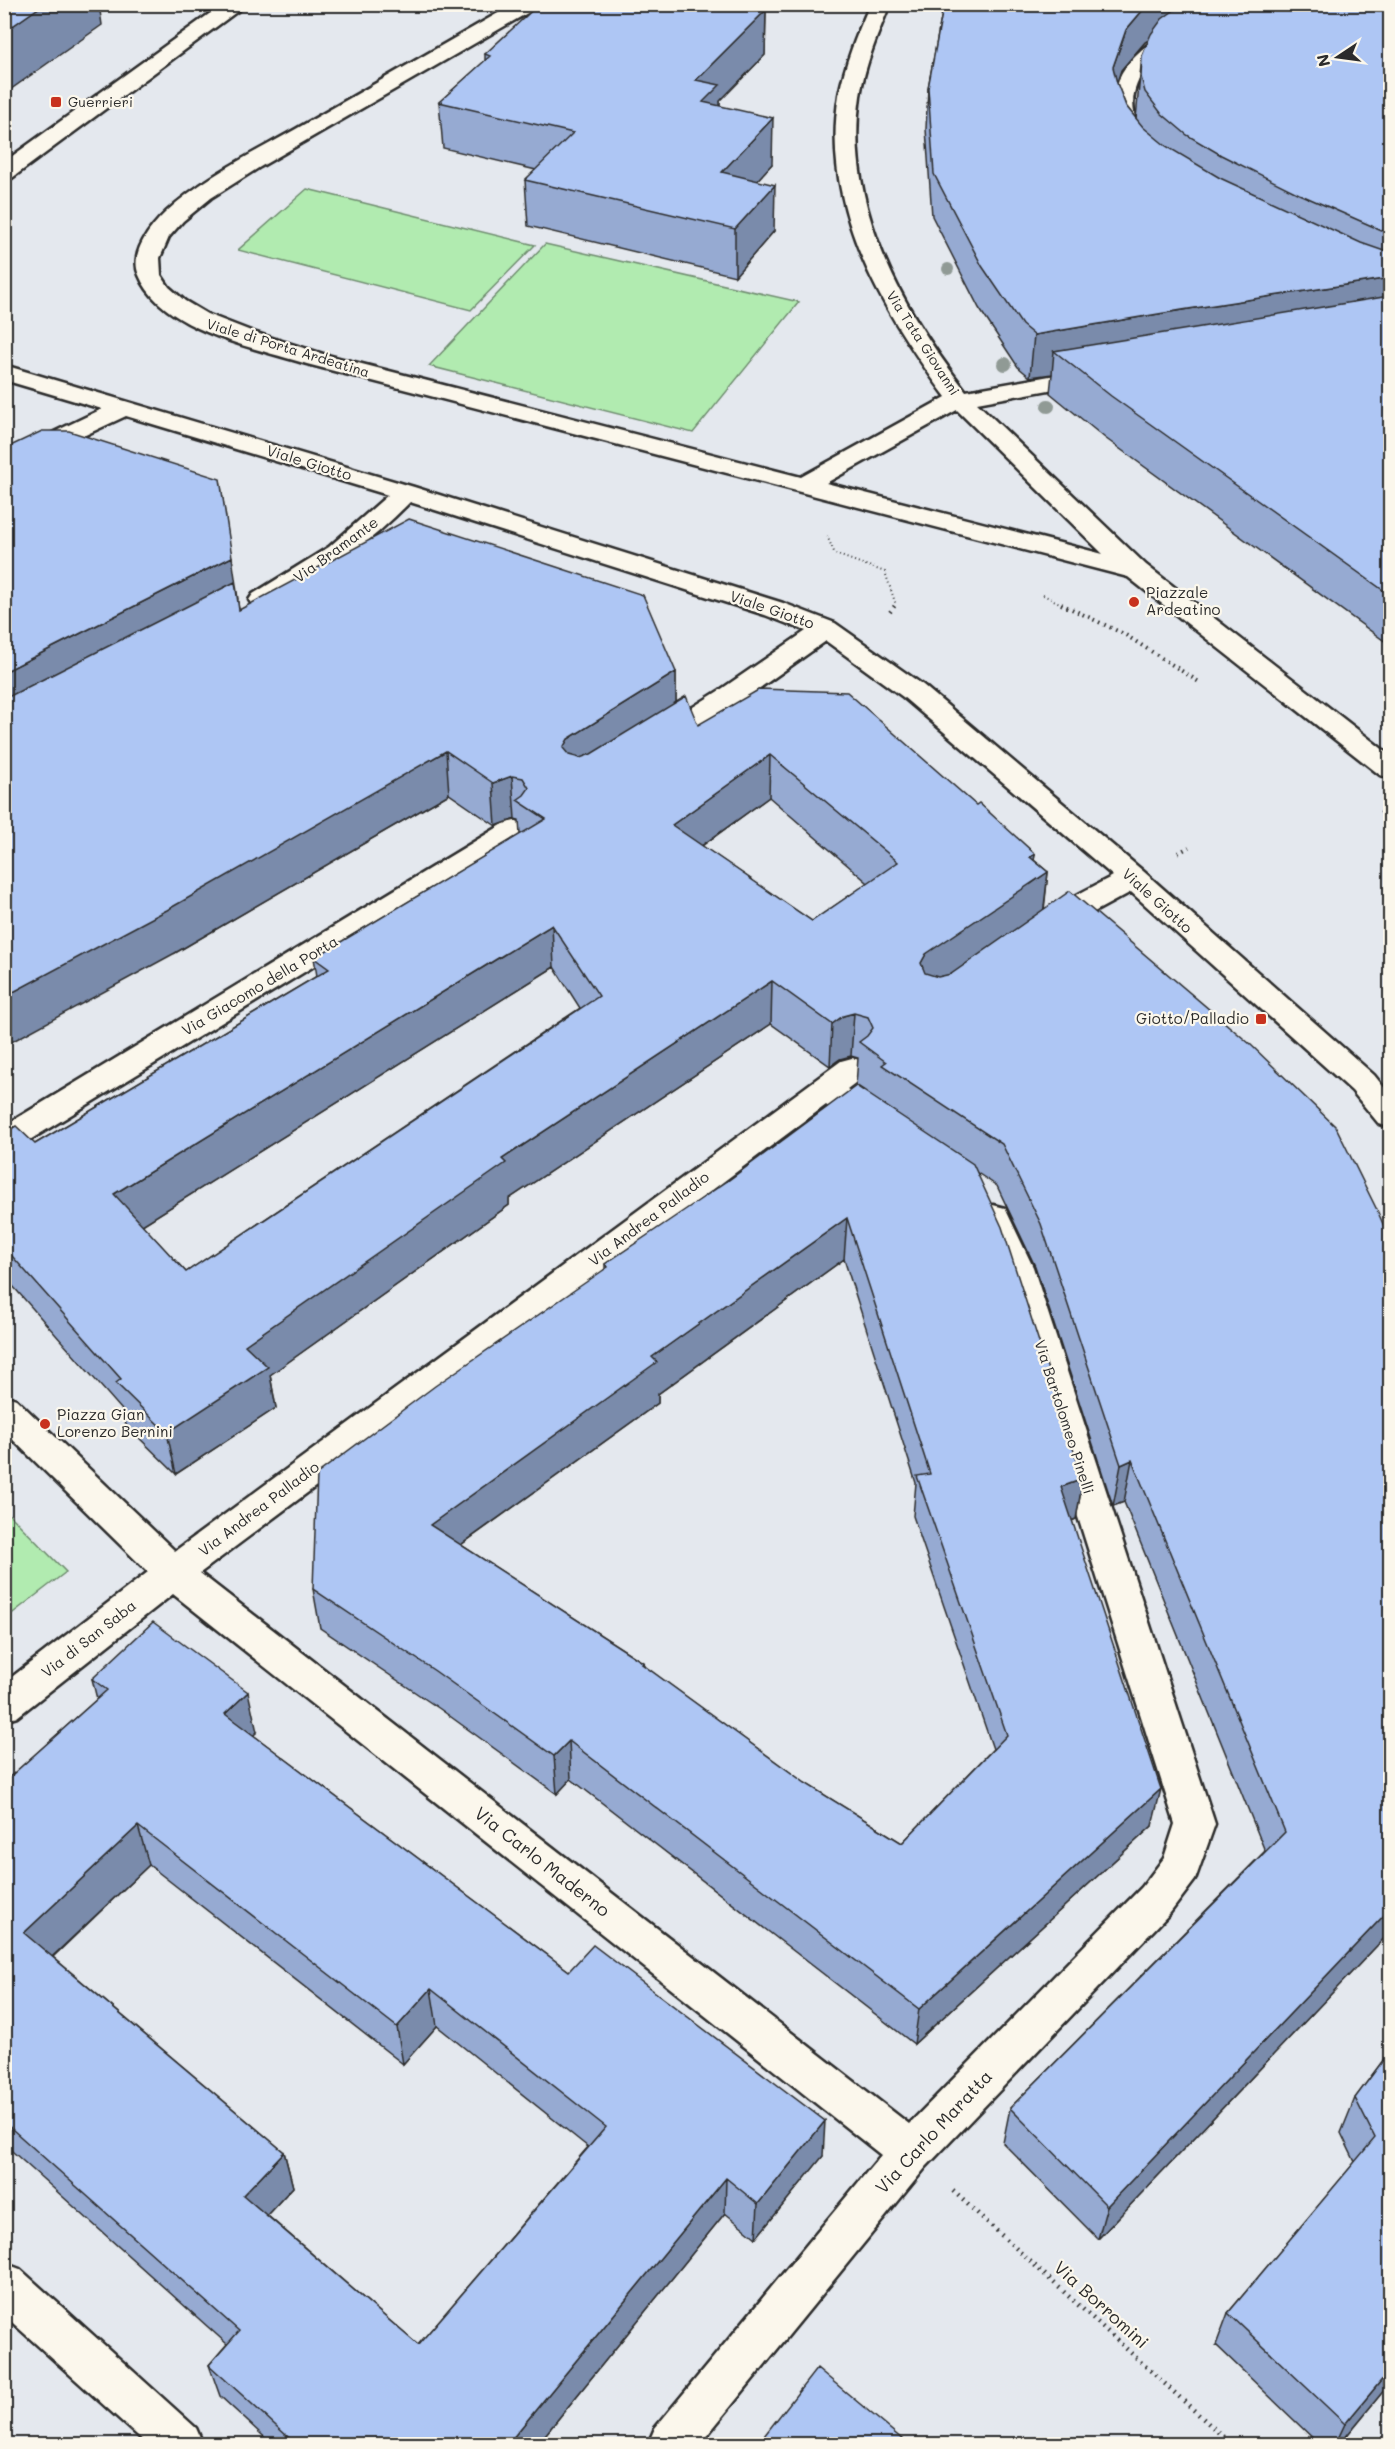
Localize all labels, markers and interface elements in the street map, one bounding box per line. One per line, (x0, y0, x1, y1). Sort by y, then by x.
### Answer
north arrow (1308, 27, 1368, 87)
text: N (1311, 52, 1334, 69)
place label: Guerrieri (68, 92, 133, 111)
marker: Guerrieri (49, 95, 63, 109)
street label: Via Tata Giovanni (882, 287, 964, 399)
street label: Viale di Porta Ardeatina (204, 314, 372, 381)
street label: Viale Giotto (264, 440, 354, 485)
street label: Via Bramante (289, 512, 382, 587)
place label: Piazzale Ardeatino (1146, 582, 1221, 619)
street label: Viale Giotto (727, 585, 817, 633)
marker: Piazzale Ardeatino (1127, 595, 1141, 609)
street label: Viale Giotto (1118, 863, 1197, 937)
street label: Via Giacomo della Porta (178, 931, 341, 1040)
place label: Giotto/Palladio (1136, 1008, 1249, 1028)
marker: Giotto/Palladio (1254, 1012, 1268, 1026)
street label: Via Andrea Palladio (584, 1166, 713, 1270)
street label: Via Bartolomeo Pinelli (1031, 1337, 1099, 1496)
place label: Piazza Gian Lorenzo Bernini (57, 1404, 173, 1441)
marker: Piazza Gian Lorenzo Bernini (38, 1417, 52, 1431)
street label: Via Andrea Palladio (194, 1456, 323, 1560)
street label: Via di San Saba (37, 1595, 140, 1681)
street label: Via Carlo Maderno (470, 1801, 616, 1922)
street label: Via Carlo Maratta (870, 2064, 997, 2198)
street label: Via Borromini (1049, 2255, 1154, 2353)

